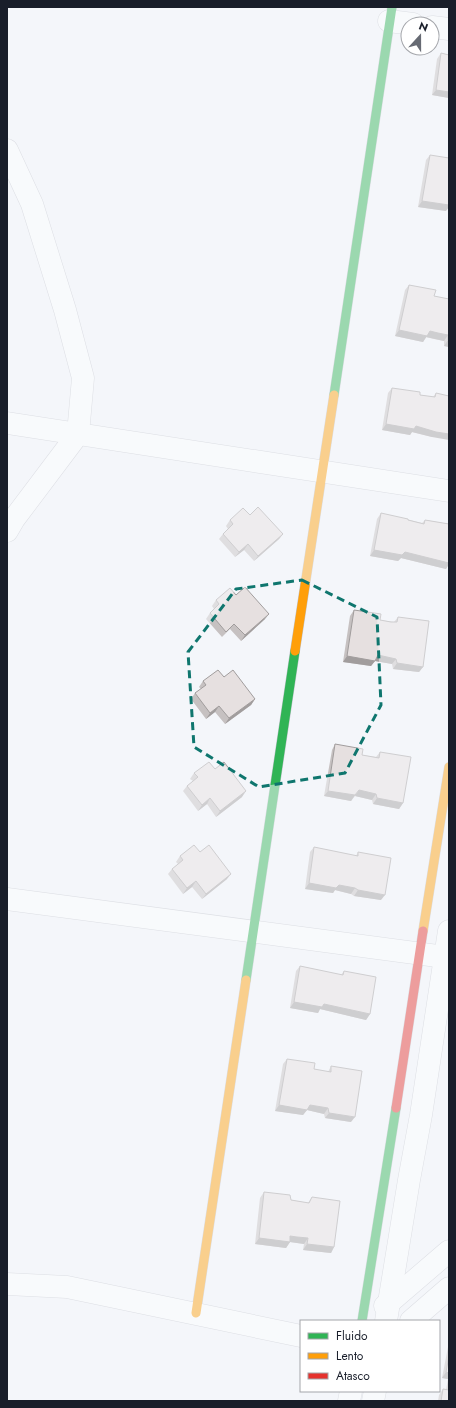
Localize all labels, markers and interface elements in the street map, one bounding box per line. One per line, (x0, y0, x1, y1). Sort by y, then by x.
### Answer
north arrow (400, 16, 440, 56)
text: N (417, 18, 431, 36)
legend (300, 1320, 440, 1392)
text: Fluido (336, 1327, 368, 1345)
text: Lento (336, 1347, 364, 1365)
text: Atasco (336, 1367, 370, 1385)

